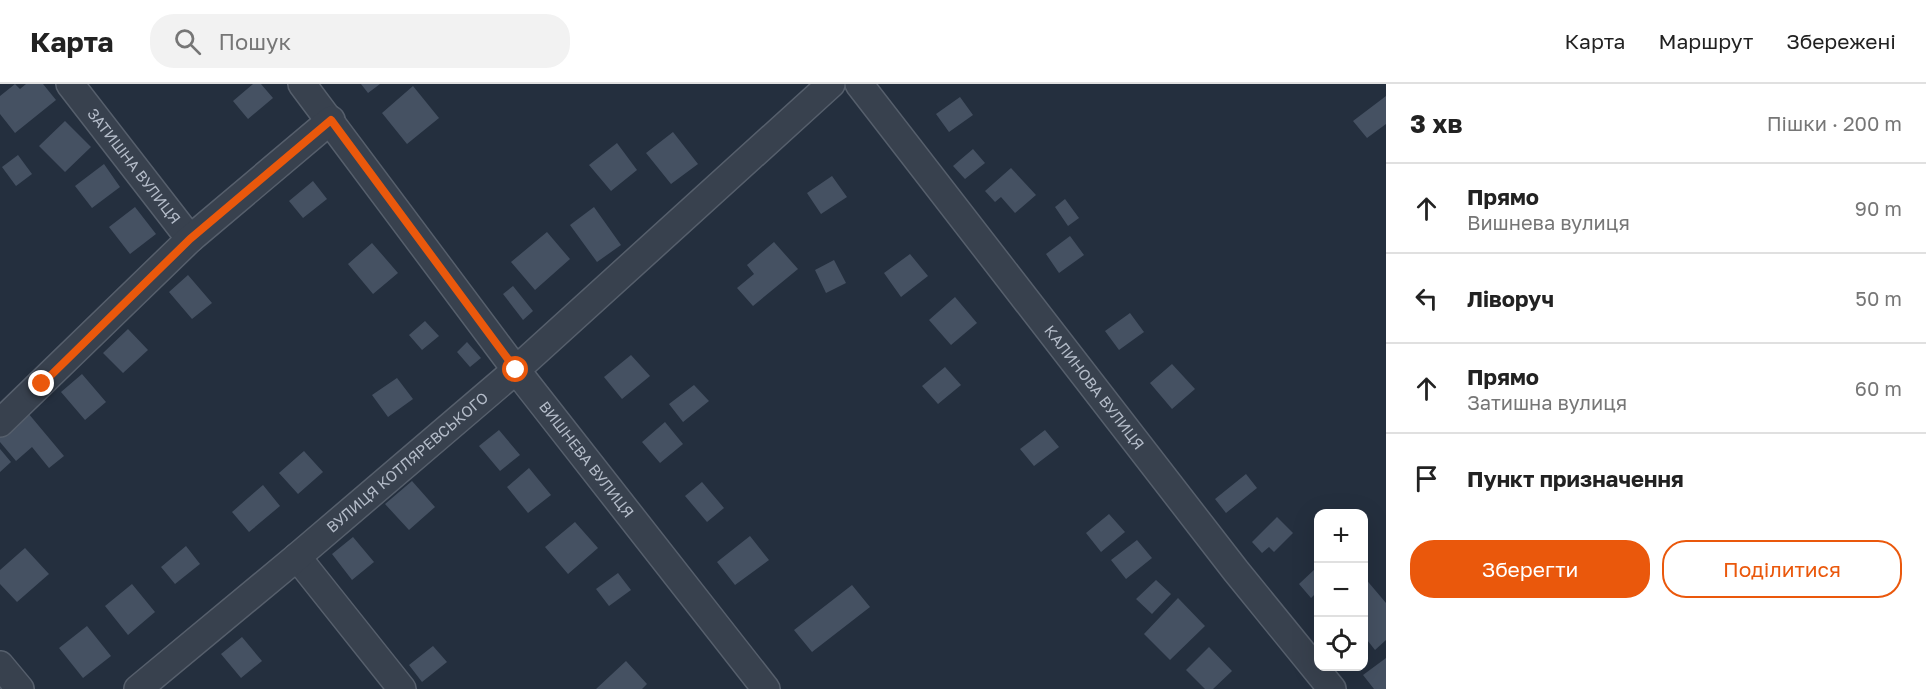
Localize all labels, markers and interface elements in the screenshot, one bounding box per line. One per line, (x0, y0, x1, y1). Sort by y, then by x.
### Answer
search box (150, 14, 570, 68)
text: Карта (30, 25, 114, 58)
icon: search (171, 25, 204, 58)
text: Пошук (219, 28, 291, 55)
text: Карта (1565, 28, 1625, 54)
text: Маршрут (1658, 28, 1753, 54)
text: Збережені (1786, 28, 1896, 54)
street label: ЗАТИШНА ВУЛИЦЯ (84, 104, 185, 227)
text: 3 хв (1410, 108, 1463, 139)
text: Пішки · 200 m (1767, 111, 1902, 135)
text: Прямо (1467, 183, 1539, 210)
icon: ahead (1410, 192, 1443, 225)
text: 90 m (1855, 196, 1902, 220)
text: Вишнева вулиця (1467, 210, 1630, 234)
icon: left (1410, 282, 1443, 315)
text: Ліворуч (1467, 285, 1554, 312)
text: 50 m (1855, 286, 1902, 310)
street label: КАЛИНОВА ВУЛИЦЯ (1041, 321, 1149, 453)
route start (502, 356, 528, 382)
text: Прямо (1467, 363, 1539, 390)
route end (28, 370, 54, 396)
icon: ahead (1410, 372, 1443, 405)
text: 60 m (1855, 376, 1902, 400)
street label: ВУЛИЦЯ КОТЛЯРЕВСЬКОГО (322, 388, 491, 536)
text: Затишна вулиця (1467, 390, 1627, 414)
street label: ВИШНЕВА ВУЛИЦЯ (536, 397, 638, 521)
icon: arrive (1410, 462, 1443, 495)
text: Пункт призначення (1467, 465, 1684, 492)
map controls (1314, 509, 1368, 671)
button: + (1314, 509, 1368, 563)
button: Зберегти (1410, 540, 1650, 598)
button: Поділитися (1662, 540, 1902, 598)
button: − (1314, 563, 1368, 617)
button: locate (1314, 617, 1368, 671)

